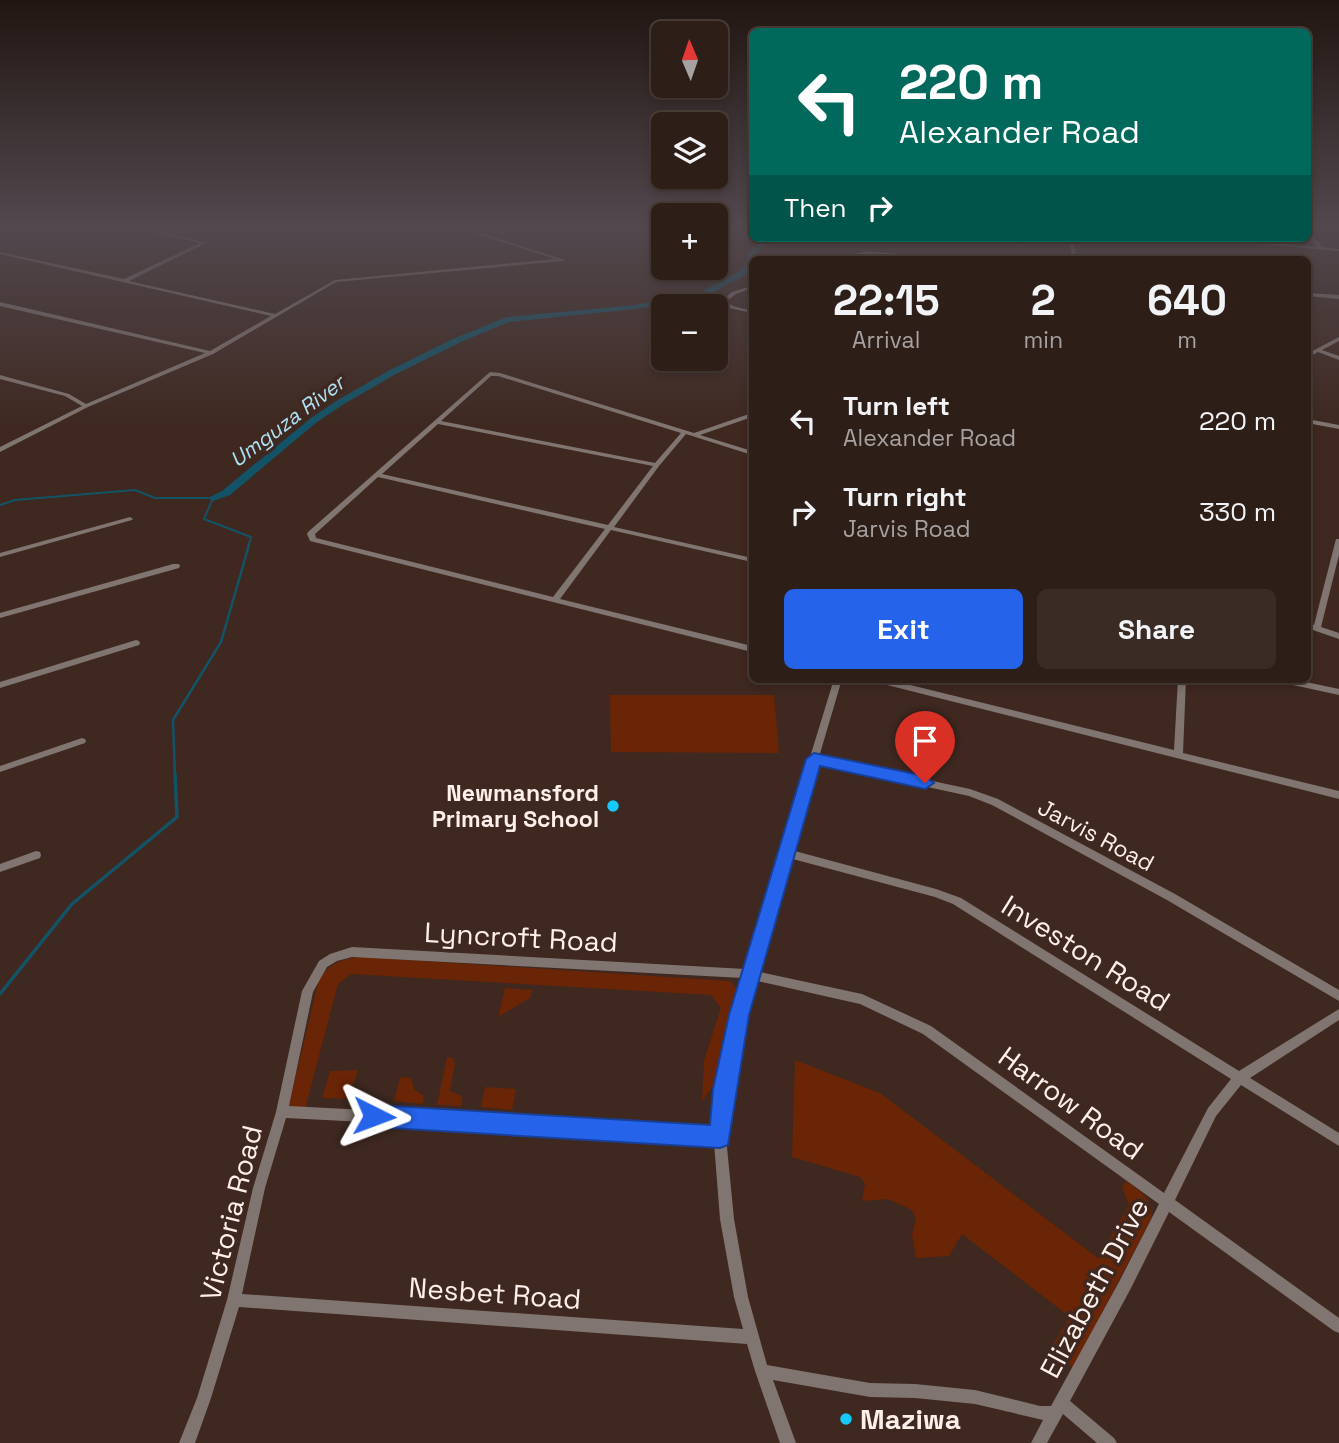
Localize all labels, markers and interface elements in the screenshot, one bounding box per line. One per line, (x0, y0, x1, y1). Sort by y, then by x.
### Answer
north arrow (651, 21, 728, 98)
map controls (651, 21, 728, 371)
text: 220 m (899, 51, 1043, 113)
icon: left (784, 56, 875, 147)
button: layers (651, 112, 728, 189)
text: Alexander Road (899, 112, 1140, 152)
icon: right (861, 189, 899, 227)
text: Then (784, 191, 847, 225)
button: + (651, 203, 728, 280)
text: 22:15 (833, 274, 940, 327)
text: 2 (1031, 274, 1056, 327)
text: 640 (1147, 274, 1227, 327)
button: − (651, 294, 728, 371)
text: Arrival (852, 325, 920, 355)
text: min (1024, 325, 1063, 355)
text: m (1177, 325, 1197, 355)
water label: Umguza River (224, 368, 351, 473)
text: Turn left (843, 389, 950, 423)
icon: left (784, 402, 822, 440)
text: 220 m (1199, 404, 1276, 438)
text: Alexander Road (843, 423, 1016, 453)
text: Turn right (843, 480, 967, 514)
icon: right (784, 493, 822, 531)
text: 330 m (1199, 495, 1276, 529)
text: Jarvis Road (843, 514, 971, 544)
button: Exit (784, 589, 1023, 669)
button: Share (1037, 589, 1276, 669)
pin (895, 711, 955, 783)
icon: arrive (906, 722, 944, 760)
place label: Newmansford Primary School (432, 778, 599, 834)
street label: Jarvis Road (1033, 792, 1159, 878)
marker: Newmansford Primary School (605, 798, 621, 814)
street label: Investon Road (995, 887, 1177, 1019)
street label: Lyncroft Road (423, 914, 619, 960)
street label: Harrow Road (991, 1038, 1151, 1168)
position arrow (337, 1079, 411, 1153)
street label: Victoria Road (192, 1122, 270, 1304)
street label: Elizabeth Drive (1032, 1192, 1156, 1384)
street label: Nesbet Road (408, 1269, 582, 1317)
place label: Maziwa (860, 1401, 961, 1437)
marker: Maziwa (838, 1411, 854, 1427)

